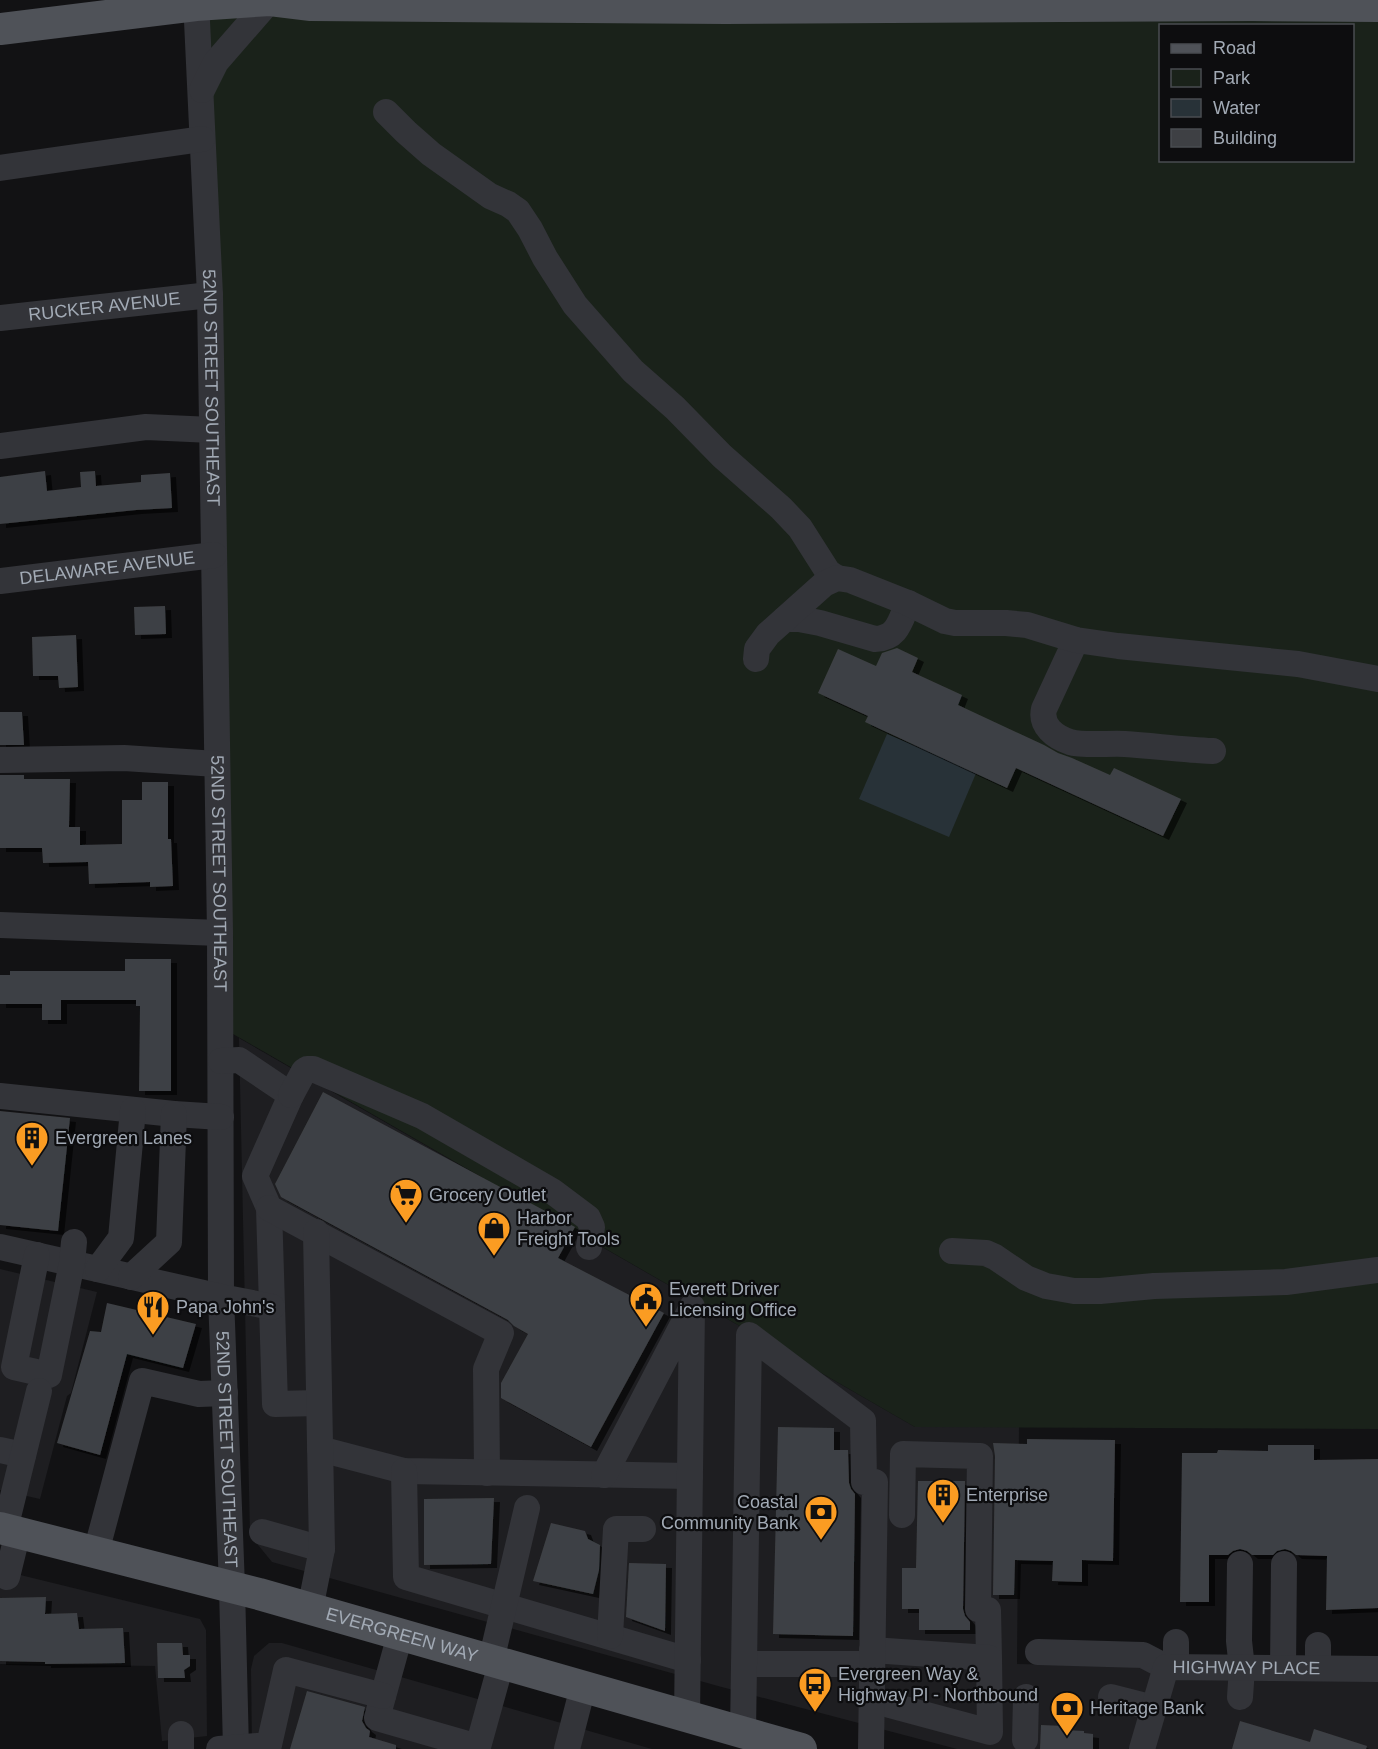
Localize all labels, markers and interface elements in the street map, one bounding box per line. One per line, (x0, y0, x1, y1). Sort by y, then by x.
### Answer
legend (1159, 24, 1354, 162)
text: Road (1213, 38, 1256, 58)
text: Park (1213, 68, 1251, 88)
text: Water (1213, 98, 1260, 118)
text: Building (1213, 128, 1277, 148)
street label: 52ND STREET SOUTHEAST (199, 269, 223, 506)
street label: RUCKER AVENUE (27, 288, 181, 325)
street label: DELAWARE AVENUE (18, 547, 196, 589)
street label: 52ND STREET SOUTHEAST (207, 755, 230, 992)
building icon: Evergreen Lanes (14, 1120, 50, 1167)
place label: Evergreen Lanes (55, 1128, 192, 1148)
supermarket icon: Grocery Outlet (388, 1177, 424, 1224)
place label: Grocery Outlet (429, 1185, 546, 1205)
place label: Harbor Freight Tools (517, 1208, 620, 1249)
shop icon: Harbor Freight Tools (476, 1210, 512, 1257)
place label: Everett Driver Licensing Office (669, 1279, 797, 1320)
public building icon: Everett Driver Licensing Office (628, 1281, 664, 1328)
restaurant icon: Papa John's (135, 1289, 171, 1336)
place label: Papa John's (176, 1297, 275, 1317)
street label: 52ND STREET SOUTHEAST (212, 1331, 241, 1568)
building icon: Enterprise (925, 1477, 961, 1524)
place label: Enterprise (966, 1485, 1048, 1505)
place label: Coastal Community Bank (661, 1492, 799, 1533)
bank icon: Coastal Community Bank (803, 1494, 839, 1541)
street label: EVERGREEN WAY (324, 1604, 480, 1666)
street label: HIGHWAY PLACE (1173, 1657, 1321, 1678)
place label: Evergreen Way & Highway Pl - Northbound (838, 1664, 1038, 1705)
bus stop icon: Evergreen Way & Highway Pl - Northbound (797, 1666, 833, 1713)
bank icon: Heritage Bank (1049, 1690, 1085, 1737)
place label: Heritage Bank (1090, 1698, 1205, 1718)

